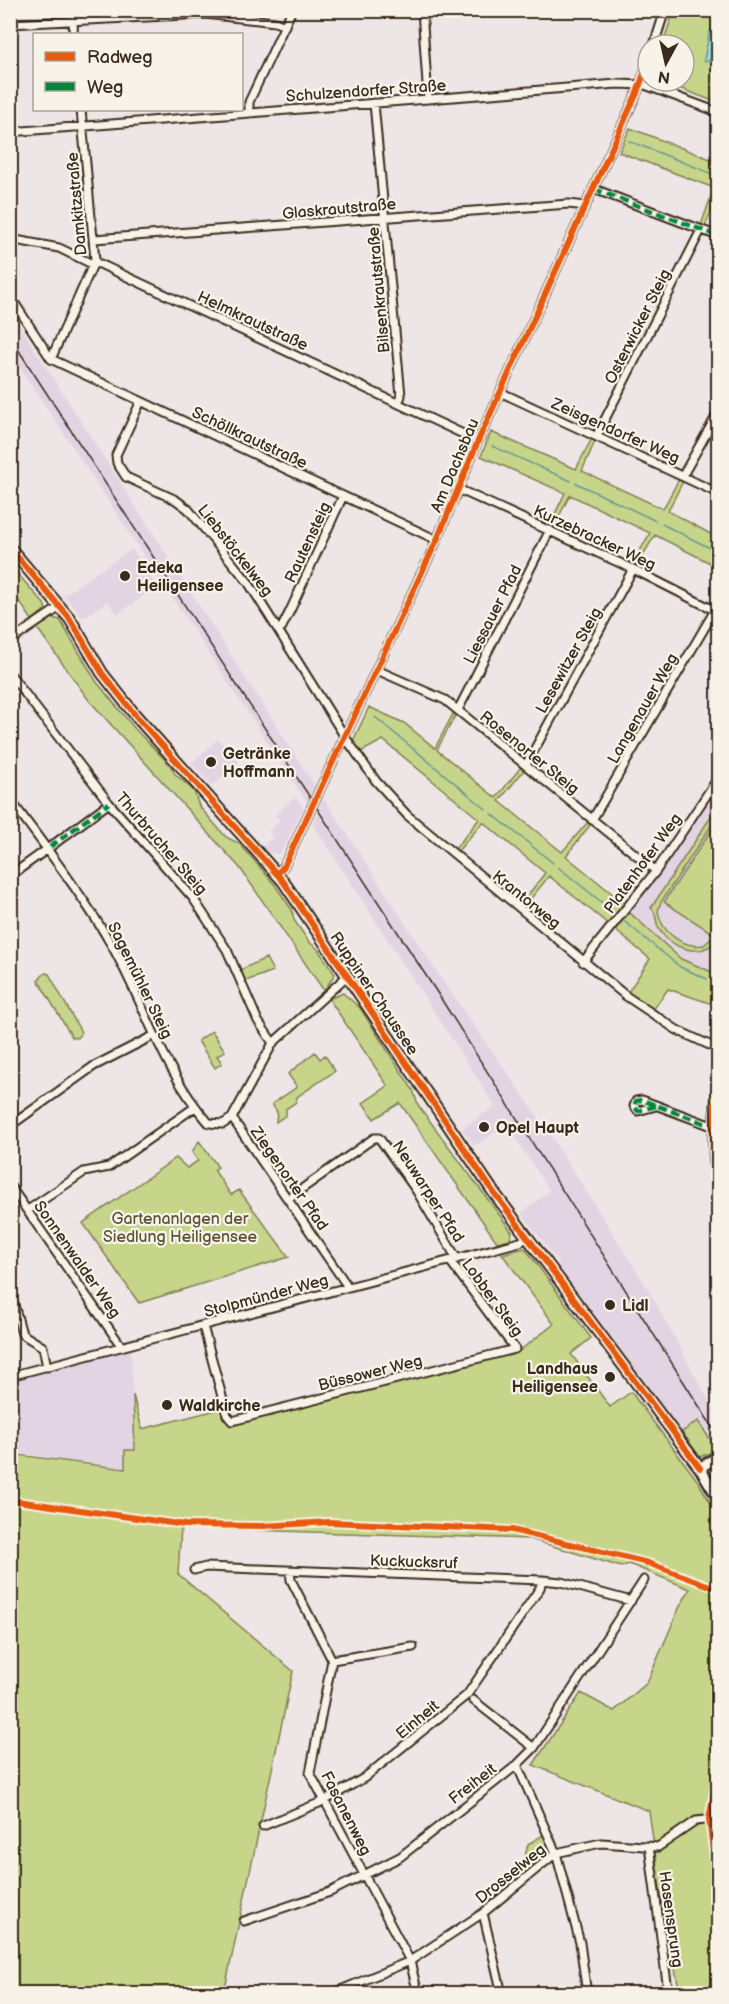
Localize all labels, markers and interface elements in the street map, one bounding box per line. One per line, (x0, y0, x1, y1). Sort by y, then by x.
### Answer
legend (33, 33, 243, 111)
north arrow (636, 33, 696, 93)
text: Radweg (87, 47, 153, 68)
text: N (657, 66, 671, 87)
street label: Schulzendorfer Straße (285, 76, 447, 107)
text: Weg (87, 77, 123, 98)
street label: Damkitzstraße (63, 151, 91, 256)
street label: Glaskrautstraße (281, 195, 397, 224)
street label: Bilsenkrautstraße (364, 226, 394, 354)
street label: Osterwicker Steig (601, 266, 675, 387)
street label: Helmkrautstraße (194, 287, 311, 355)
street label: Zeisgendorfer Weg (547, 394, 682, 468)
street label: Schöllkrautstraße (189, 403, 310, 474)
street label: Am Dachsbau (427, 416, 484, 515)
street label: Rautensteig (281, 499, 335, 586)
street label: Liebstöckelweg (193, 501, 277, 601)
street label: Kurzebracker Weg (530, 502, 659, 575)
place label: Edeka Heiligensee (137, 559, 223, 596)
street label: Liessauer Pfad (460, 562, 526, 667)
marker: Edeka Heiligensee (118, 569, 132, 583)
street label: Lesewitzer Steig (532, 604, 606, 717)
street label: Langenauer Weg (604, 650, 682, 767)
street label: Rosenorter Steig (476, 707, 583, 799)
place label: Getränke Hoffmann (223, 745, 295, 782)
marker: Getränke Hoffmann (204, 755, 218, 769)
street label: Thurbrucher Steig (111, 789, 211, 899)
street label: Platenhofer Weg (601, 810, 686, 918)
street label: Krantorweg (488, 867, 564, 934)
street label: Sagemühler Steig (103, 919, 176, 1042)
street label: Ruppiner Chaussee (326, 929, 422, 1059)
place label: Opel Haupt (496, 1119, 580, 1138)
marker: Opel Haupt (477, 1120, 491, 1134)
street label: Ziegenorter Pfad (245, 1122, 332, 1234)
street label: Neuwarper Pfad (388, 1137, 468, 1246)
street label: Sonnenwalder Weg (29, 1198, 124, 1322)
park label: Gartenanlagen der Siedlung Heiligensee (103, 1210, 258, 1247)
street label: Lobber Steig (457, 1255, 526, 1341)
street label: Stolpmünder Weg (202, 1271, 331, 1322)
place label: Lidl (622, 1297, 649, 1316)
marker: Lidl (603, 1298, 617, 1312)
street label: Büssower Weg (316, 1351, 424, 1396)
place label: Landhaus Heiligensee (512, 1360, 598, 1397)
marker: Landhaus Heiligensee (603, 1370, 617, 1384)
place label: Waldkirche (179, 1397, 261, 1416)
marker: Waldkirche (160, 1398, 174, 1412)
street label: Kuckucksruf (370, 1551, 458, 1574)
street label: Einheit (393, 1697, 443, 1744)
street label: Freiheit (445, 1760, 501, 1809)
street label: Fasanenweg (316, 1768, 375, 1859)
street label: Drosselweg (472, 1840, 550, 1908)
street label: Hasensprung (654, 1870, 687, 1969)

